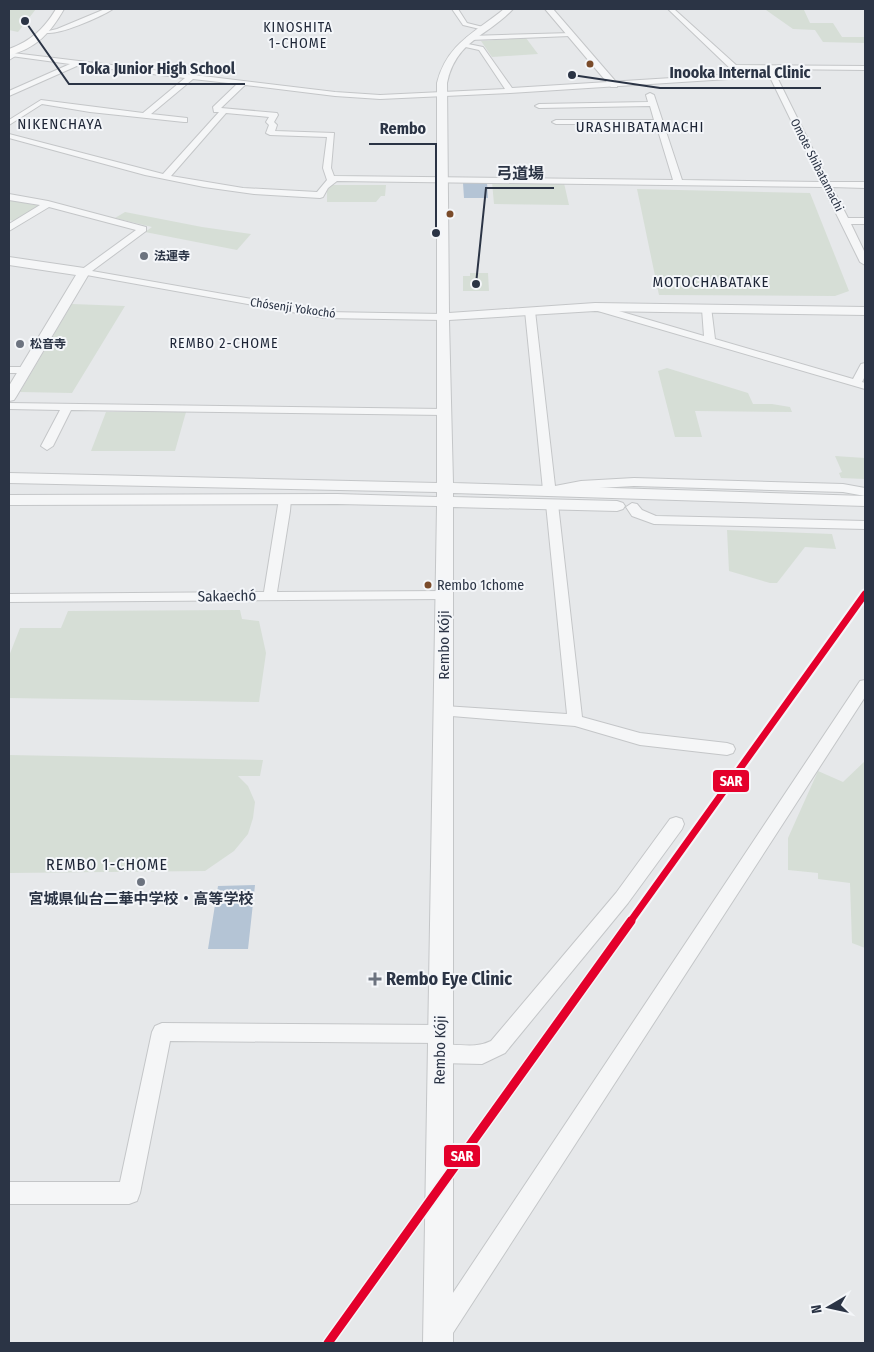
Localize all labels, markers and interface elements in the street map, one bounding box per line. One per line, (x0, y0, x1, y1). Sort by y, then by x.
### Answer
district label: KINOSHITA 1-CHOME (263, 19, 333, 52)
callout: Toka Junior High School (69, 53, 245, 84)
callout: Inooka Internal Clinic (660, 57, 821, 88)
text: Toka Junior High School (79, 59, 236, 78)
unlabelled marker (585, 59, 595, 69)
text: Inooka Internal Clinic (669, 63, 811, 82)
callout: Rembo (369, 113, 436, 144)
district label: NIKENCHAYA (17, 115, 103, 133)
street label: Omote Shibatamachi (788, 116, 846, 214)
district label: URASHIBATAMACHI (576, 118, 704, 136)
text: Rembo (380, 119, 427, 138)
callout: 弓道場 (486, 157, 554, 188)
text: 弓道場 (496, 164, 544, 183)
unlabelled marker (445, 209, 455, 219)
place label: 法運寺 (154, 249, 190, 263)
marker: 法運寺 (138, 250, 150, 262)
district label: MOTOCHABATAKE (652, 273, 770, 291)
street label: Chósenji Yokochó (249, 295, 337, 321)
district label: REMBO 2-CHOME (169, 335, 279, 352)
place label: 松音寺 (30, 337, 66, 351)
marker: 松音寺 (14, 338, 26, 350)
place label: Rembo 1chome (437, 577, 524, 594)
marker: Rembo 1chome (423, 580, 433, 590)
street label: Sakaechó (198, 586, 257, 606)
street label: Rembo Kóji (435, 610, 453, 680)
line badge: SAR (712, 769, 750, 793)
text: SAR (720, 773, 742, 790)
district label: REMBO 1-CHOME (46, 855, 168, 874)
marker: 宮城県仙台二華中学校・高等学校 (135, 876, 147, 888)
place label: 宮城県仙台二華中学校・高等学校 (28, 890, 254, 908)
place label: Rembo Eye Clinic (386, 968, 512, 990)
marker: Rembo Eye Clinic (368, 972, 382, 986)
street label: Rembo Kóji (430, 1015, 450, 1085)
line badge: SAR (443, 1144, 481, 1168)
text: SAR (451, 1148, 473, 1165)
north arrow (804, 1282, 854, 1332)
text: N (808, 1303, 826, 1314)

